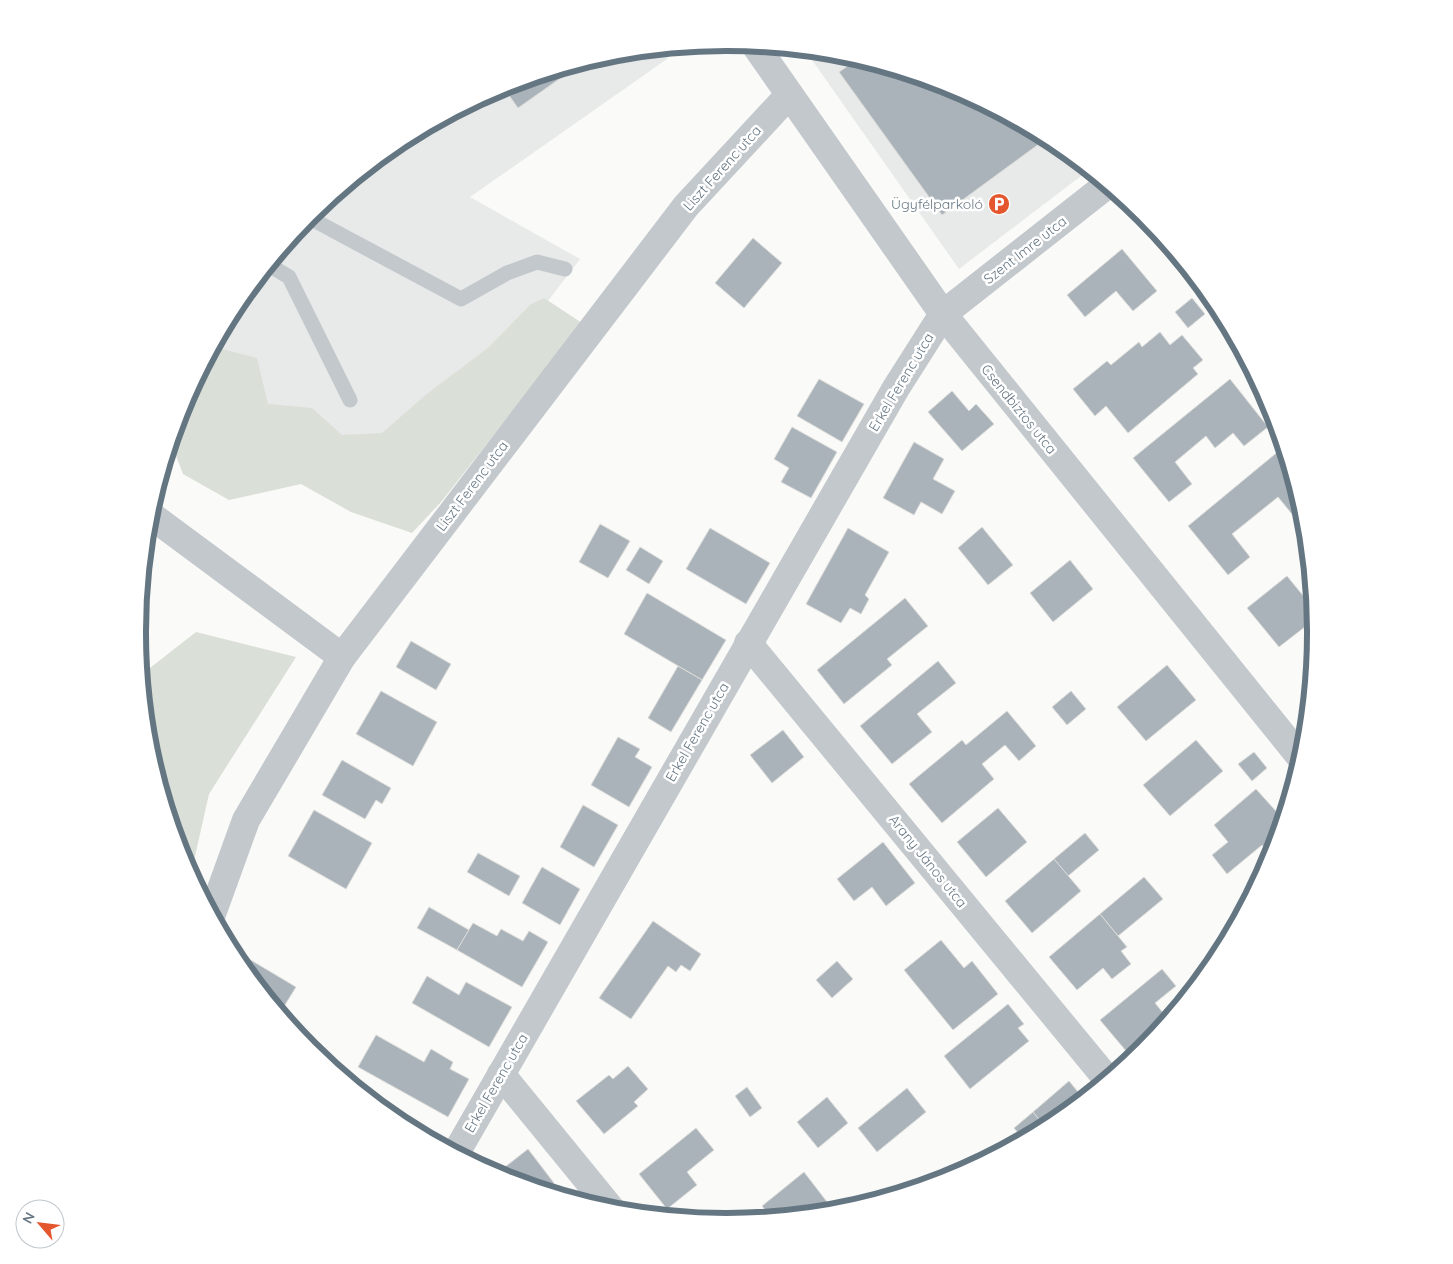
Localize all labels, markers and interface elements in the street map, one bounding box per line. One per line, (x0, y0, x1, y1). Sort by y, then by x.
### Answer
street label: Liszt Ferenc utca (679, 122, 765, 214)
parking icon: Ügyfélparkoló (987, 192, 1011, 216)
place label: Ügyfélparkoló (891, 195, 983, 213)
street label: Szent Imre utca (980, 212, 1070, 288)
street label: Erkel Ferenc utca (865, 330, 937, 434)
street label: Csendbiztos utca (977, 360, 1061, 458)
street label: Liszt Ferenc utca (432, 437, 512, 535)
street label: Erkel Ferenc utca (661, 679, 733, 785)
street label: Arany János utca (885, 811, 971, 911)
street label: Erkel Ferenc utca (460, 1030, 532, 1136)
north arrow (15, 1199, 65, 1249)
text: N (18, 1209, 39, 1227)

